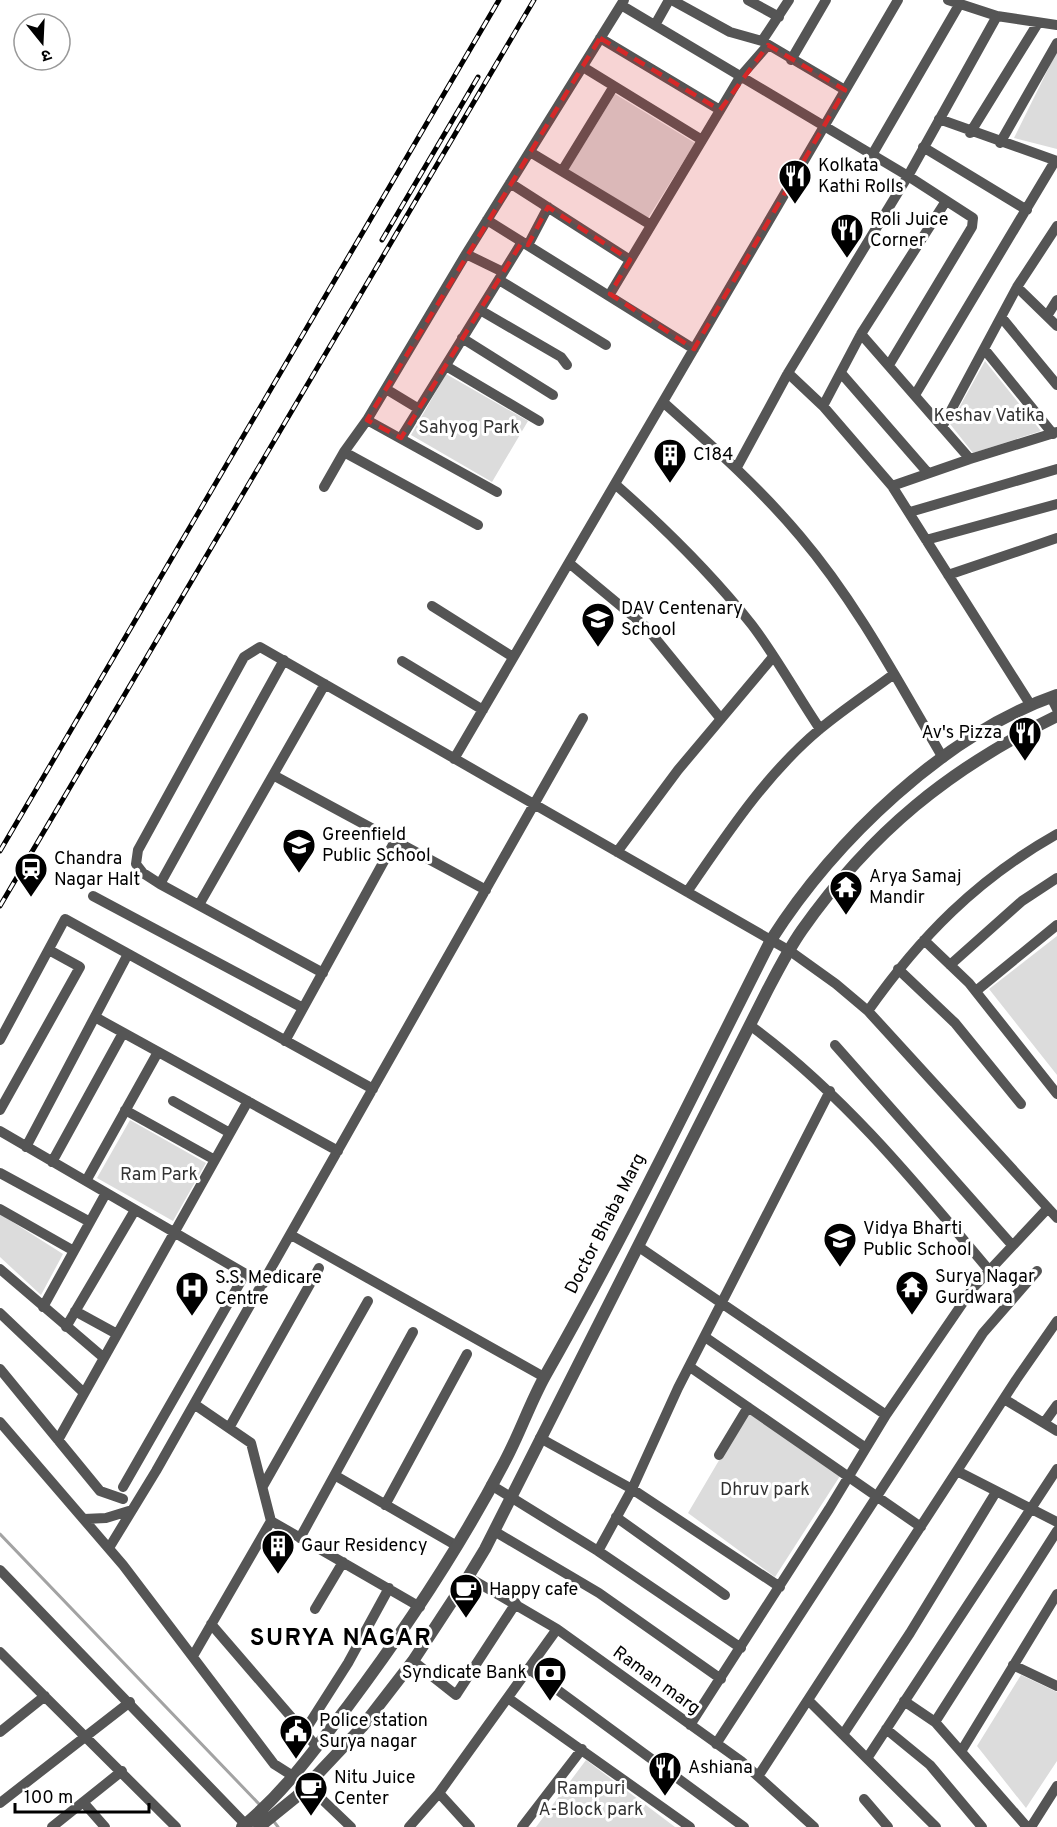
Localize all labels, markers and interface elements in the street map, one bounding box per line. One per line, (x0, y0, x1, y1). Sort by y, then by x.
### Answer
north arrow (12, 12, 72, 72)
text: उ (38, 43, 54, 66)
place label: Kolkata Kathi Rolls (818, 155, 904, 199)
restaurant icon: Kolkata Kathi Rolls (777, 158, 813, 205)
place label: Roli Juice Corner (870, 209, 948, 253)
restaurant icon: Roli Juice Corner (829, 212, 865, 259)
park label: Keshav Vatika (933, 405, 1045, 428)
park label: Sahyog Park (418, 417, 520, 440)
building icon: C184 (652, 437, 688, 484)
place label: C184 (693, 444, 734, 467)
place label: DAV Centenary School (621, 598, 743, 642)
school or university icon: DAV Centenary School (580, 601, 616, 648)
restaurant icon: Av's Pizza (1007, 715, 1043, 762)
place label: Av's Pizza (921, 722, 1002, 745)
place label: Greenfield Public School (322, 824, 431, 868)
school or university icon: Greenfield Public School (281, 827, 317, 874)
place label: Chandra Nagar Halt (54, 848, 140, 892)
station icon: Chandra Nagar Halt (13, 851, 49, 898)
place label: Arya Samaj Mandir (869, 866, 962, 910)
temple icon: Arya Samaj Mandir (828, 869, 864, 916)
street label: Doctor Bhaba Marg (561, 1150, 651, 1298)
park label: Ram Park (120, 1164, 198, 1187)
place label: Vidya Bharti Public School (863, 1218, 972, 1262)
school or university icon: Vidya Bharti Public School (822, 1221, 858, 1268)
place label: Surya Nagar Gurdwara (935, 1266, 1035, 1310)
place label: S.S. Medicare Centre (215, 1267, 322, 1311)
temple icon: Surya Nagar Gurdwara (894, 1269, 930, 1316)
hospital icon: S.S. Medicare Centre (174, 1270, 210, 1317)
park label: Dhruv park (720, 1479, 810, 1502)
building icon: Gaur Residency (260, 1528, 296, 1575)
place label: Gaur Residency (301, 1535, 427, 1558)
cafe icon: Happy cafe (448, 1572, 484, 1619)
place label: Happy cafe (489, 1579, 578, 1602)
district label: SURYA NAGAR (250, 1624, 432, 1654)
street label: Raman marg (608, 1642, 704, 1720)
bank icon: Syndicate Bank (532, 1655, 568, 1702)
place label: Syndicate Bank (402, 1662, 527, 1685)
place label: Police station Surya nagar (319, 1710, 428, 1754)
public building icon: Police station Surya nagar (278, 1713, 314, 1760)
restaurant icon: Ashiana (647, 1750, 683, 1797)
place label: Ashiana (688, 1757, 753, 1780)
place label: Nitu Juice Center (334, 1767, 415, 1811)
cafe icon: Nitu Juice Center (293, 1770, 329, 1817)
scale bar (15, 1776, 148, 1814)
park label: Rampuri A-Block park (538, 1778, 644, 1822)
text: 100 m (24, 1787, 73, 1810)

